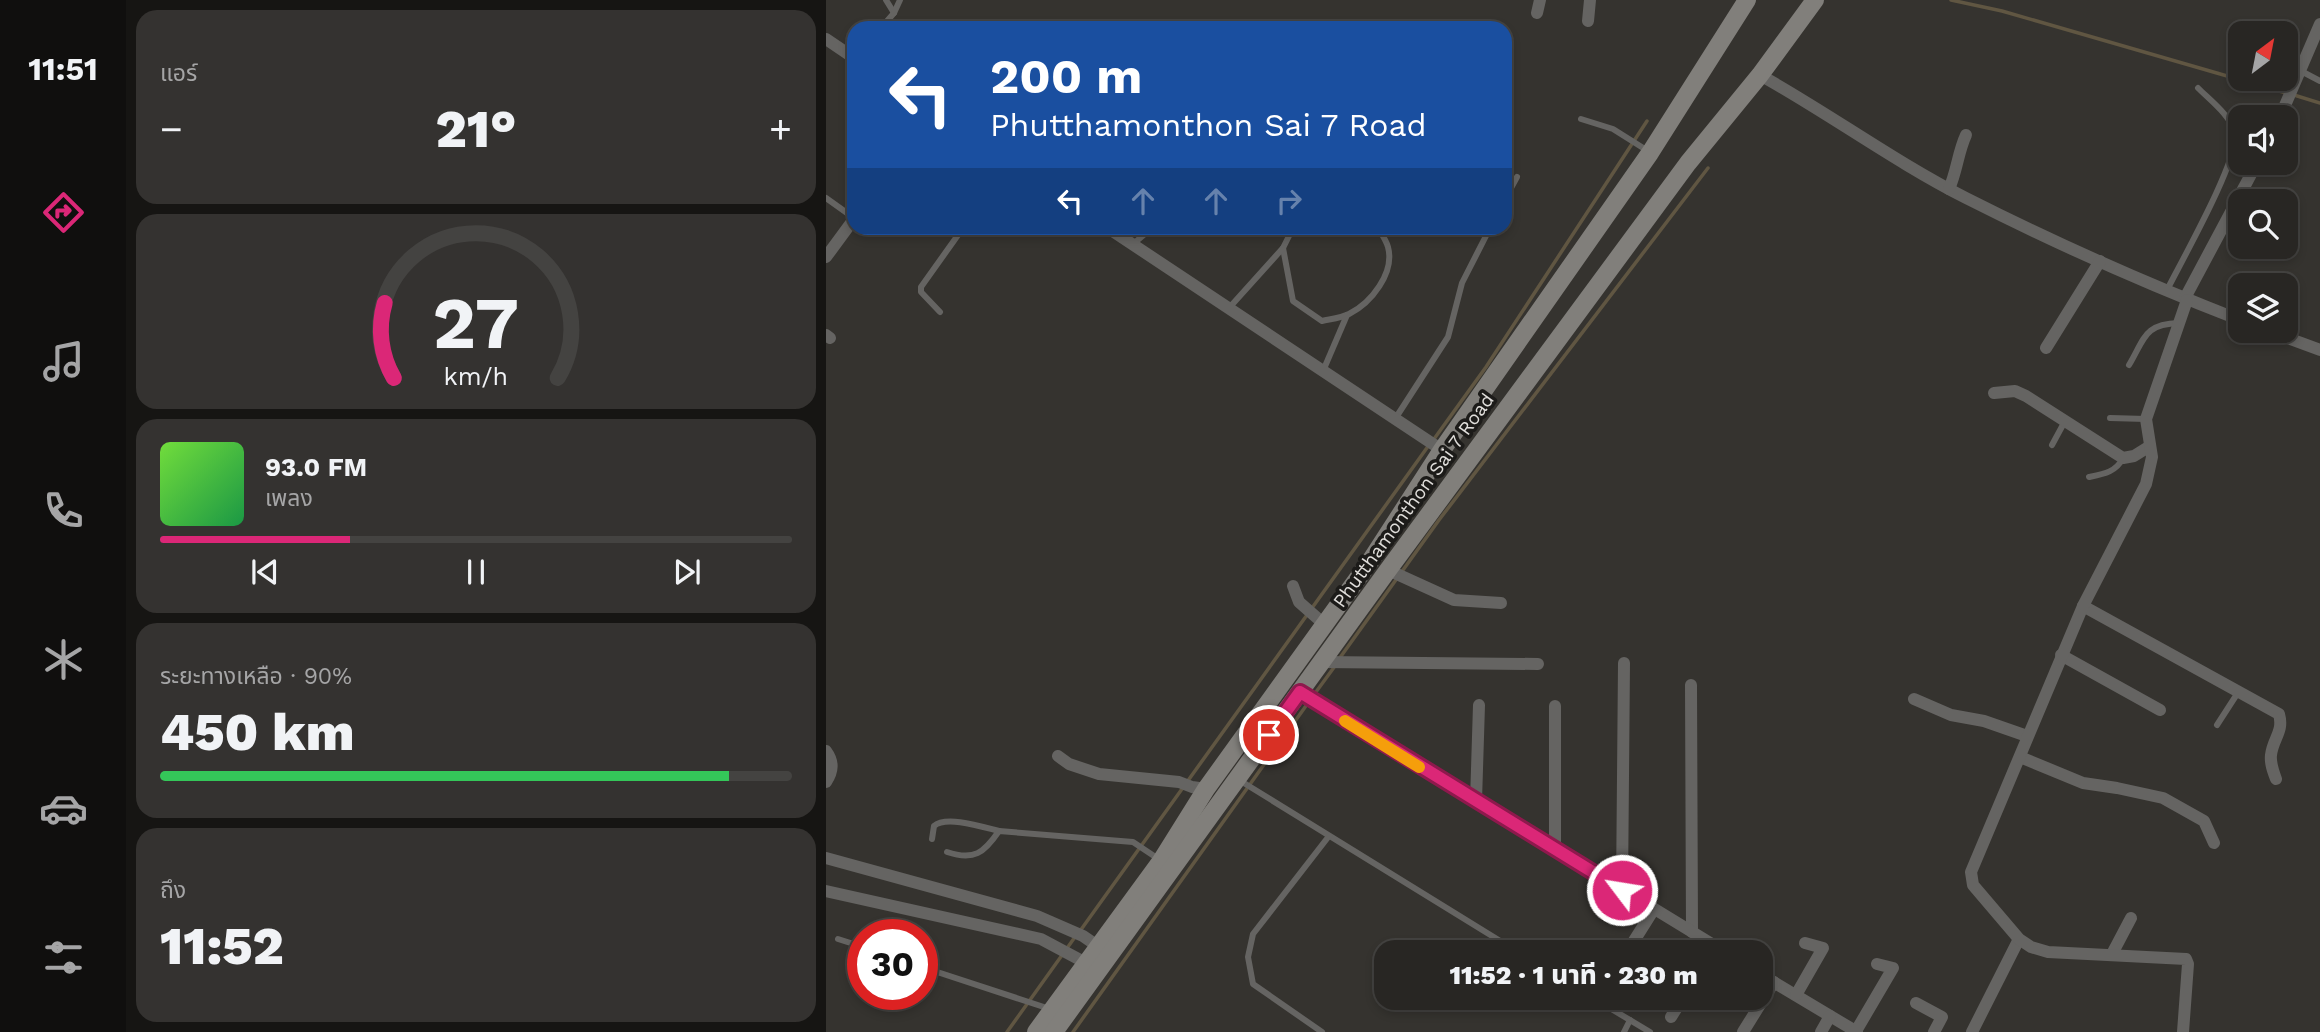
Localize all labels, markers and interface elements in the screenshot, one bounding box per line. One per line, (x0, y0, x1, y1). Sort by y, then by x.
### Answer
north arrow (2228, 21, 2298, 91)
map controls (2228, 21, 2298, 343)
text: 200 m (990, 47, 1142, 105)
icon: left (875, 49, 966, 140)
text: 11:51 (28, 50, 98, 88)
text: แอร์ (160, 60, 197, 87)
text: 21° (436, 99, 516, 160)
button: sound (2228, 105, 2298, 175)
text: Phutthamonthon Sai 7 Road (990, 106, 1427, 144)
text: − (160, 107, 183, 151)
text: + (769, 107, 792, 151)
icon: left (1051, 182, 1089, 220)
icon: ahead (1124, 182, 1162, 220)
icon: ahead (1197, 182, 1235, 220)
icon: right (1270, 182, 1308, 220)
icon: directions (39, 188, 88, 237)
button: search (2228, 189, 2298, 259)
button: layers (2228, 273, 2298, 343)
text: 27 (433, 280, 519, 366)
icon: music (39, 337, 88, 386)
text: km/h (444, 361, 508, 390)
street label: Phutthamonthon Sai 7 Road (1328, 389, 1499, 612)
text: 93.0 FM (265, 452, 367, 482)
text: เพลง (265, 485, 313, 512)
icon: phone (39, 486, 88, 535)
icon: previous (246, 553, 284, 591)
icon: pause (457, 553, 495, 591)
icon: next (668, 553, 706, 591)
icon: climate (39, 635, 88, 684)
text: ระยะทางเหลือ · 90% (160, 663, 352, 690)
text: 450 km (160, 702, 354, 763)
pin (1239, 705, 1299, 765)
icon: arrive (1250, 716, 1288, 754)
icon: car (39, 784, 88, 833)
position arrow (1585, 853, 1659, 927)
text: ถึง (160, 877, 186, 904)
text: 11:52 (160, 916, 284, 977)
speed limit sign: 30 (847, 919, 938, 1010)
icon: filters (39, 933, 88, 982)
text: 11:52 · 1 นาที · 230 m (1449, 960, 1698, 990)

